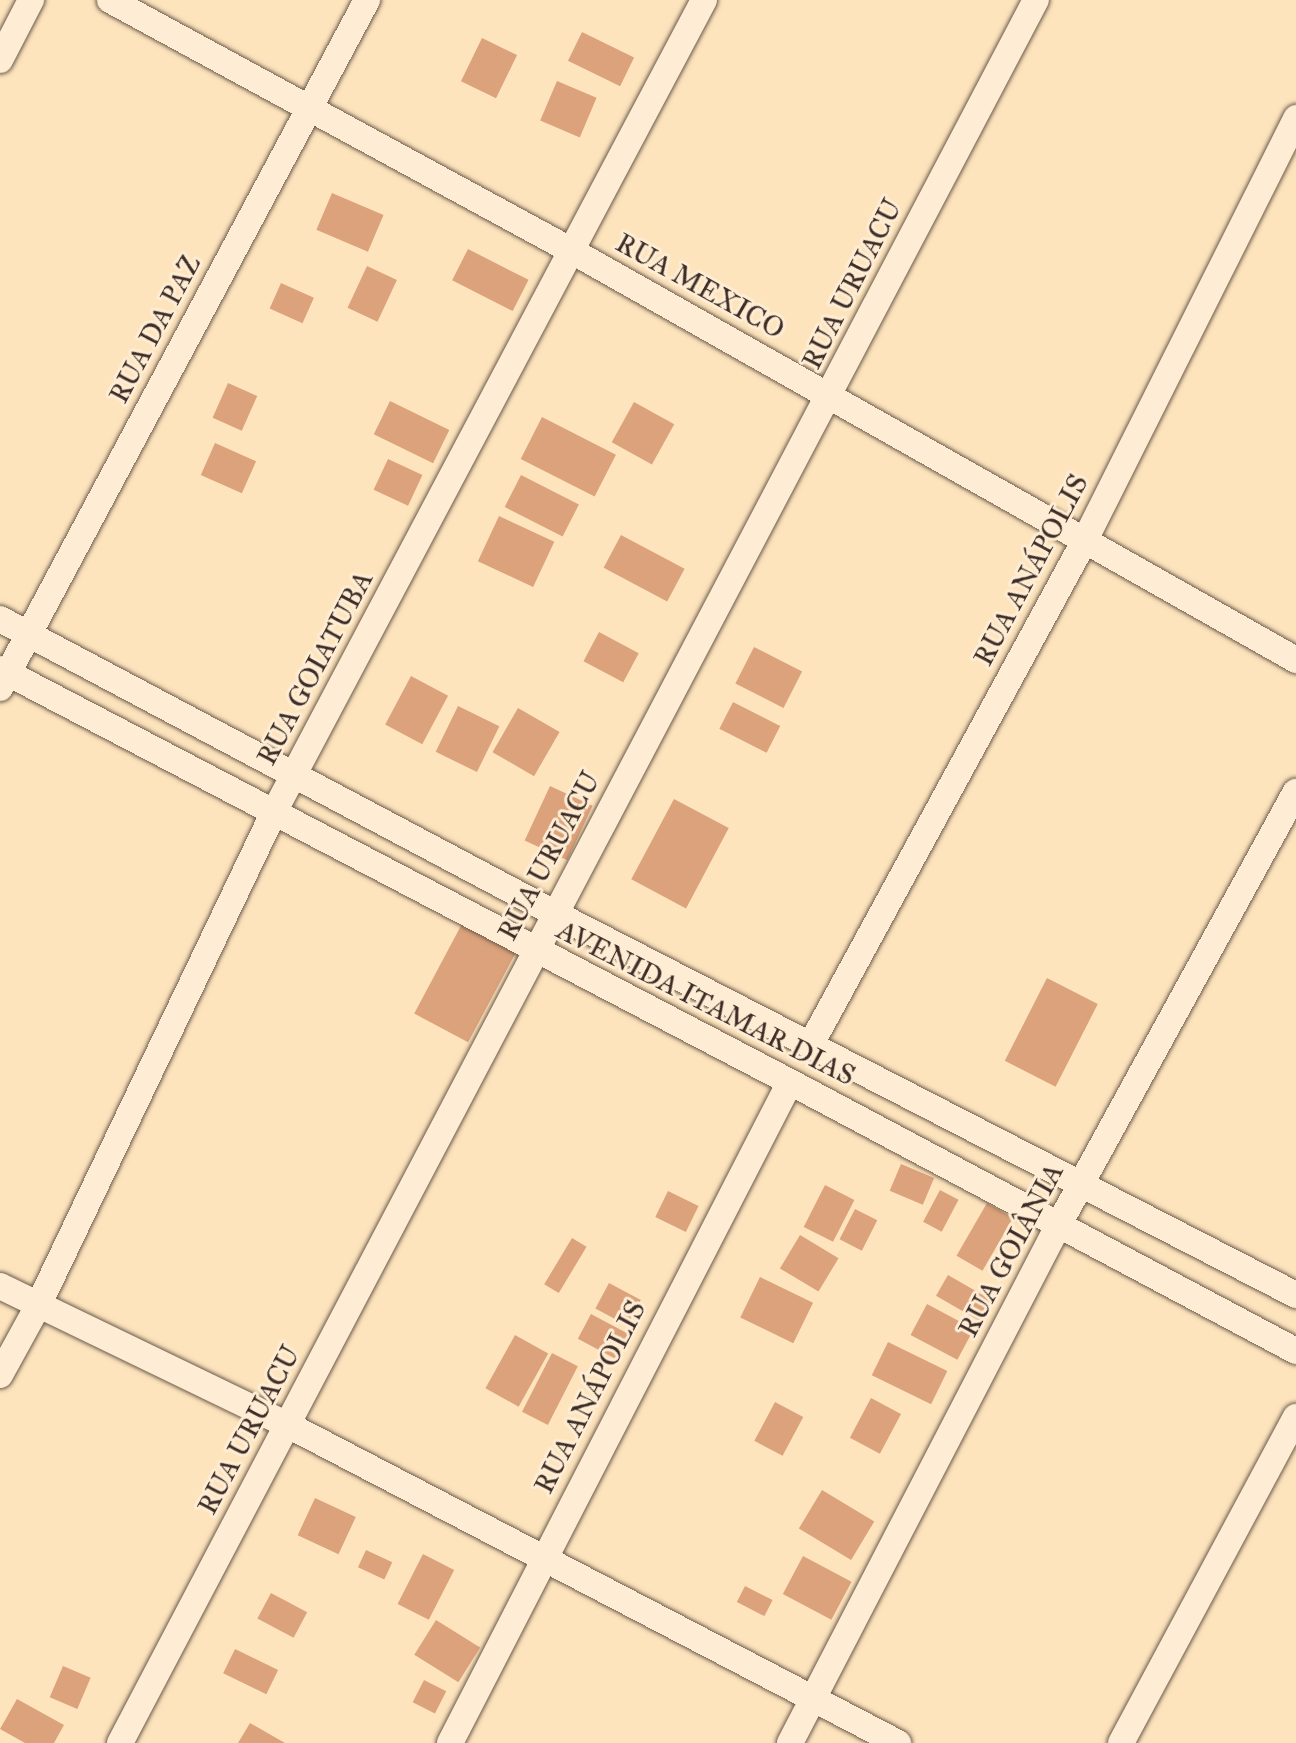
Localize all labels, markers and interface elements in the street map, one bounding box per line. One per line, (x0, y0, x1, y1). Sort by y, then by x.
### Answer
street label: RUA URUACU (795, 193, 909, 375)
street label: RUA MEXICO (610, 226, 790, 346)
street label: RUA DA PAZ (102, 249, 208, 409)
street label: RUA ANÁPOLIS (966, 469, 1096, 671)
street label: RUA GOIATUBA (250, 565, 380, 771)
street label: RUA URUACU (490, 766, 608, 946)
street label: AVENIDA ITAMAR DIAS (551, 913, 861, 1093)
street label: RUA GOIÂNIA (951, 1157, 1071, 1343)
street label: RUA ANÁPOLIS (527, 1295, 653, 1499)
street label: RUA URUACU (190, 1340, 308, 1520)

